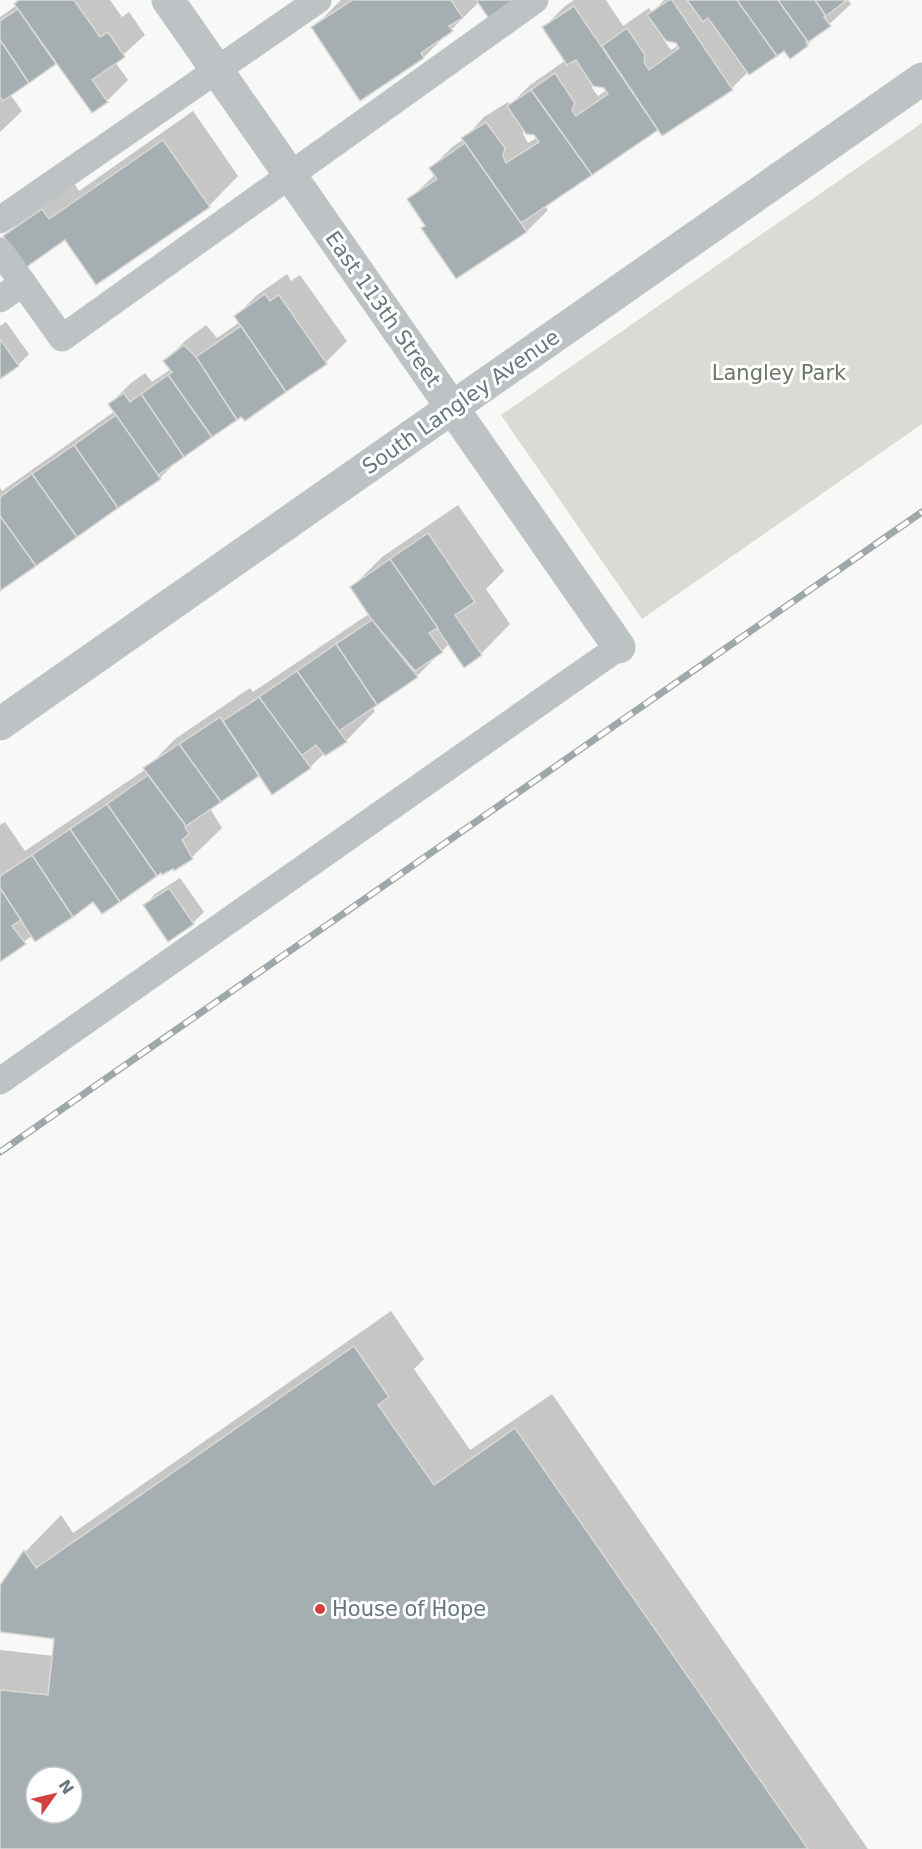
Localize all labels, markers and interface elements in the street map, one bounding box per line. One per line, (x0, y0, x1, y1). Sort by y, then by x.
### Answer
street label: East 113th Street (320, 227, 446, 391)
street label: South Langley Avenue (358, 325, 564, 479)
park label: Langley Park (712, 361, 847, 385)
place label: House of Hope (332, 1597, 486, 1621)
marker: House of Hope (313, 1602, 327, 1616)
north arrow (24, 1765, 84, 1825)
text: N (54, 1776, 78, 1798)

